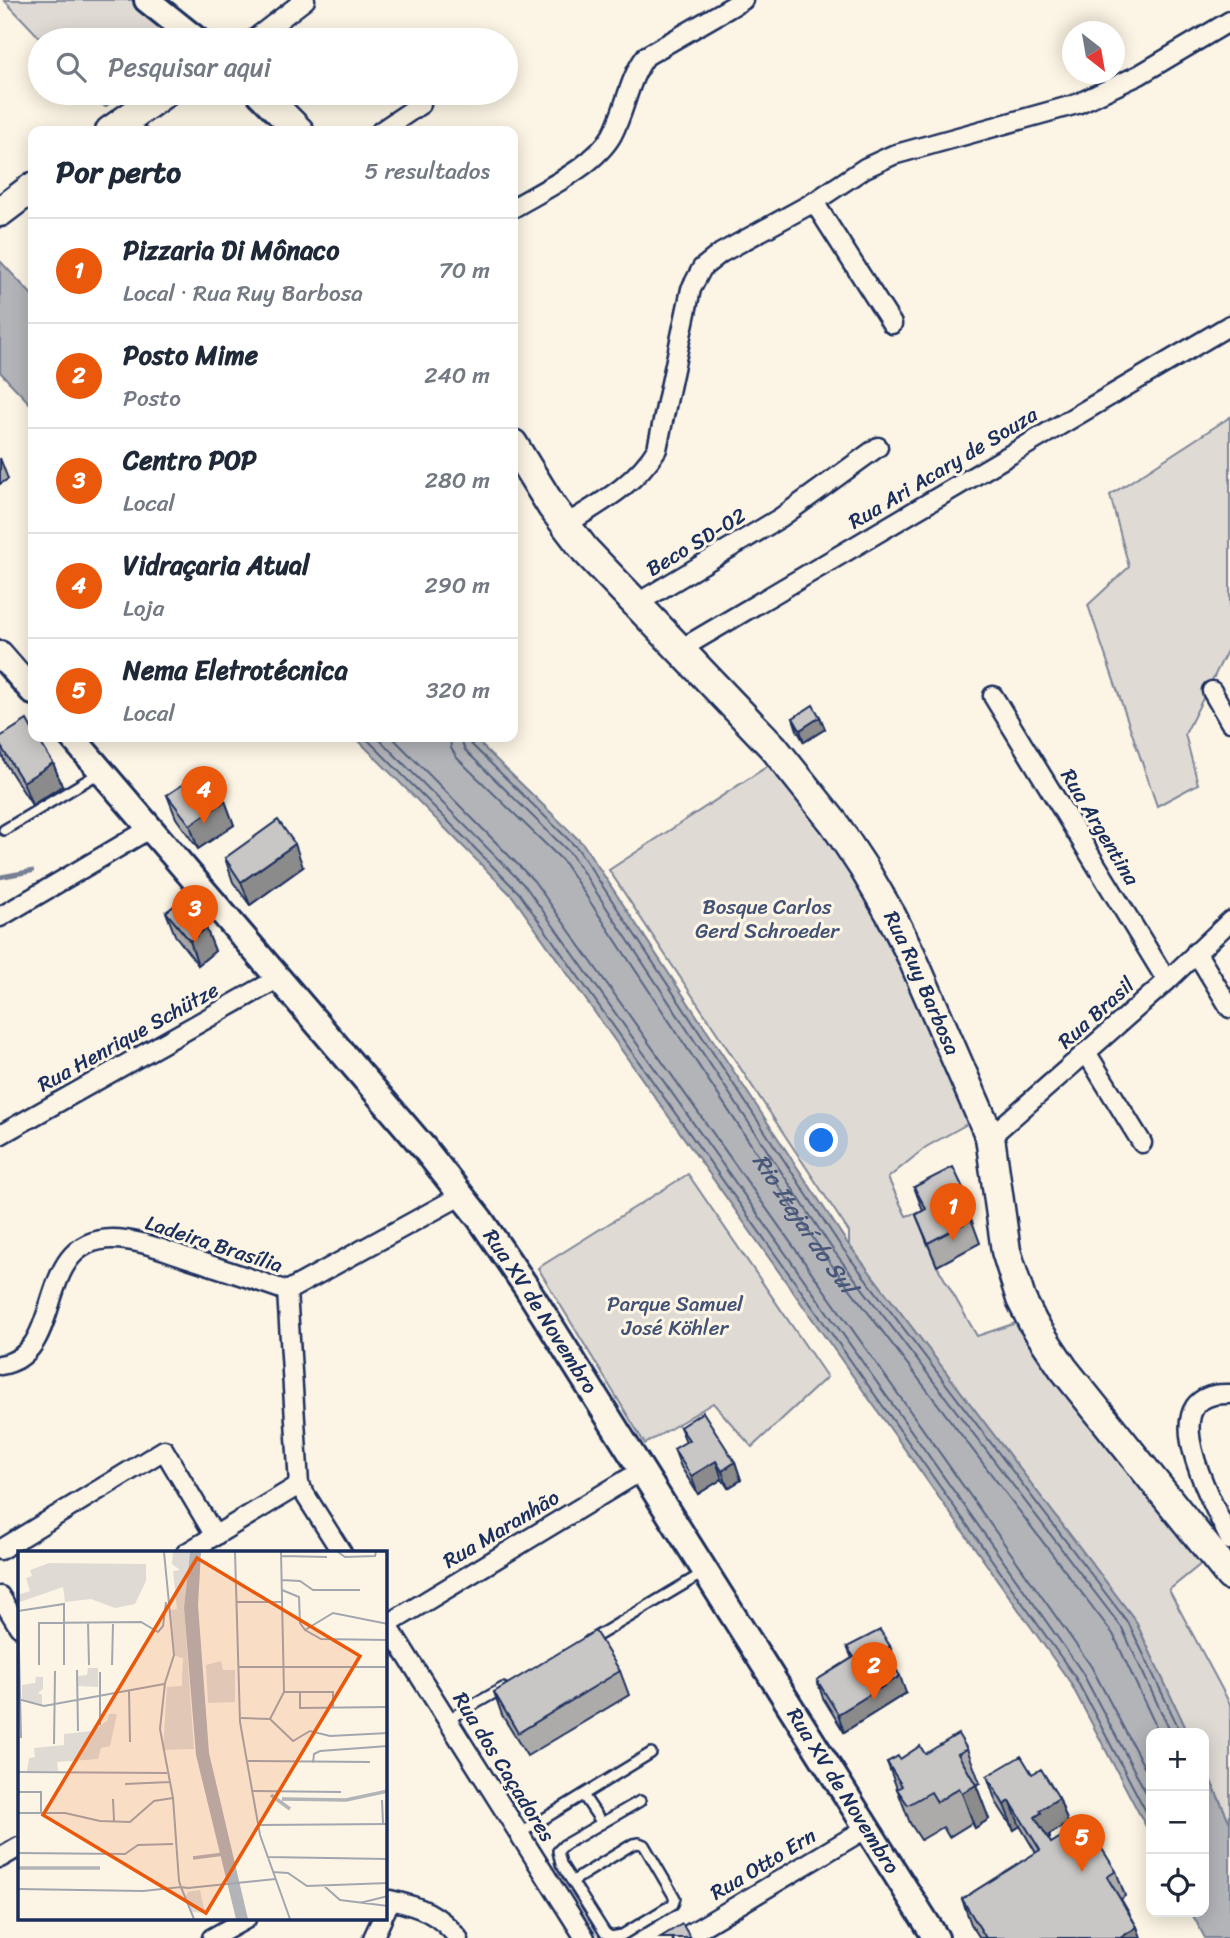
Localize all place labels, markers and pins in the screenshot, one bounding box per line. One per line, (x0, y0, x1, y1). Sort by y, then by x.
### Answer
pin: 4 (181, 766, 227, 824)
pin: 3 (172, 885, 218, 943)
pin: 1 (930, 1183, 976, 1241)
pin: 2 (851, 1642, 897, 1700)
pin: 5 (1059, 1814, 1105, 1872)

